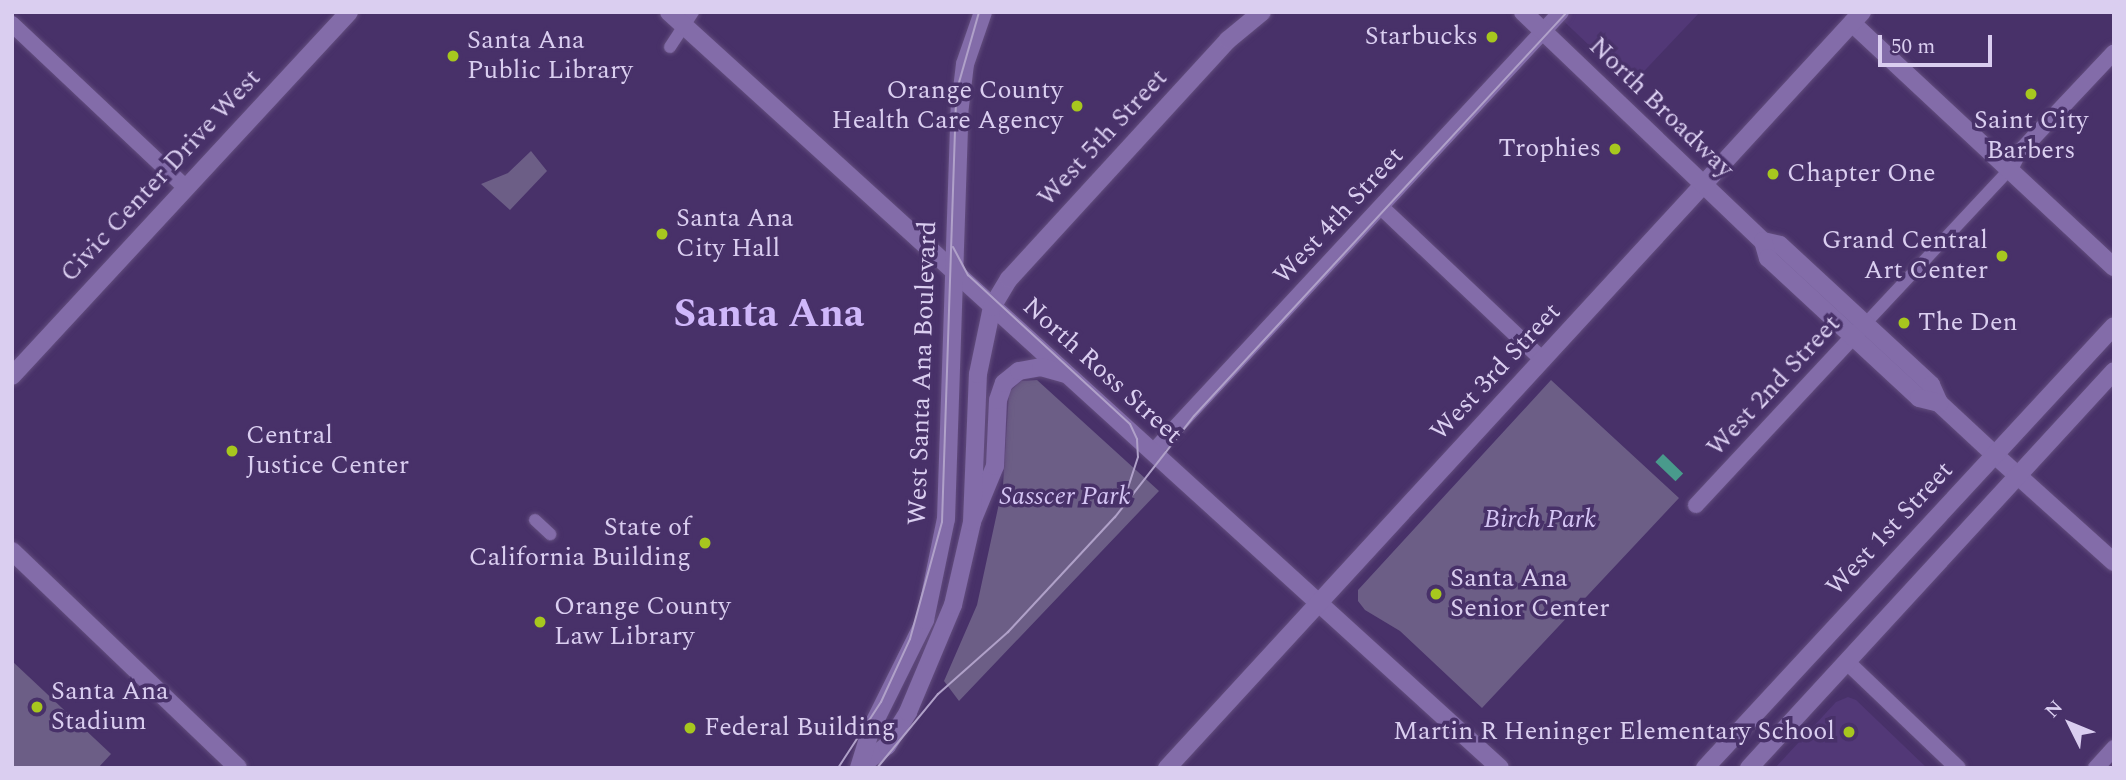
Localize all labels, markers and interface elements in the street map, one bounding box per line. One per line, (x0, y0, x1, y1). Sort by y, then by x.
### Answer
place label: Starbucks (1365, 21, 1478, 53)
scale bar (1881, 21, 1995, 65)
place label: Santa Ana Public Library (467, 25, 633, 86)
marker: Starbucks (1484, 29, 1500, 45)
street label: North Broadway (1582, 31, 1740, 185)
text: 50 m (1891, 31, 1935, 63)
marker: Santa Ana Public Library (445, 48, 461, 64)
street label: Civic Center Drive West (54, 63, 268, 289)
street label: West 5th Street (1031, 63, 1175, 213)
place label: Orange County Health Care Agency (832, 75, 1063, 136)
marker: Saint City Barbers (2023, 86, 2039, 102)
marker: Orange County Health Care Agency (1069, 98, 1085, 114)
place label: Saint City Barbers (1974, 105, 2088, 166)
place label: Trophies (1498, 133, 1601, 165)
street label: West 4th Street (1267, 141, 1411, 291)
marker: Trophies (1607, 141, 1623, 157)
place label: Chapter One (1787, 158, 1936, 190)
marker: Chapter One (1765, 166, 1781, 182)
place label: Santa Ana City Hall (676, 203, 794, 264)
street label: West Santa Ana Boulevard (902, 220, 944, 526)
place label: Grand Central Art Center (1822, 225, 1988, 286)
marker: Santa Ana City Hall (654, 226, 670, 242)
marker: Grand Central Art Center (1994, 248, 2010, 264)
district label: Santa Ana (674, 291, 864, 339)
street label: North Ross Street (1016, 291, 1188, 451)
street label: West 3rd Street (1424, 297, 1568, 447)
place label: The Den (1918, 307, 2018, 339)
street label: West 2nd Street (1701, 309, 1847, 463)
marker: The Den (1896, 315, 1912, 331)
place label: Central Justice Center (246, 420, 409, 481)
marker: Central Justice Center (224, 443, 240, 459)
street label: West 1st Street (1820, 455, 1960, 603)
park label: Sasscer Park (999, 481, 1131, 513)
park label: Birch Park (1484, 504, 1596, 536)
place label: State of California Building (469, 512, 691, 574)
marker: State of California Building (697, 535, 713, 551)
place label: Santa Ana Senior Center (1450, 563, 1610, 624)
marker: Santa Ana Senior Center (1428, 586, 1444, 602)
place label: Orange County Law Library (554, 591, 731, 652)
marker: Orange County Law Library (532, 614, 548, 630)
place label: Santa Ana Stadium (51, 676, 169, 738)
north arrow (2035, 689, 2105, 759)
text: N (2038, 694, 2070, 725)
marker: Santa Ana Stadium (29, 699, 45, 715)
place label: Federal Building (704, 712, 896, 744)
place label: Martin R Heninger Elementary School (1393, 716, 1835, 748)
marker: Federal Building (682, 720, 698, 736)
marker: Martin R Heninger Elementary School (1841, 724, 1857, 740)

